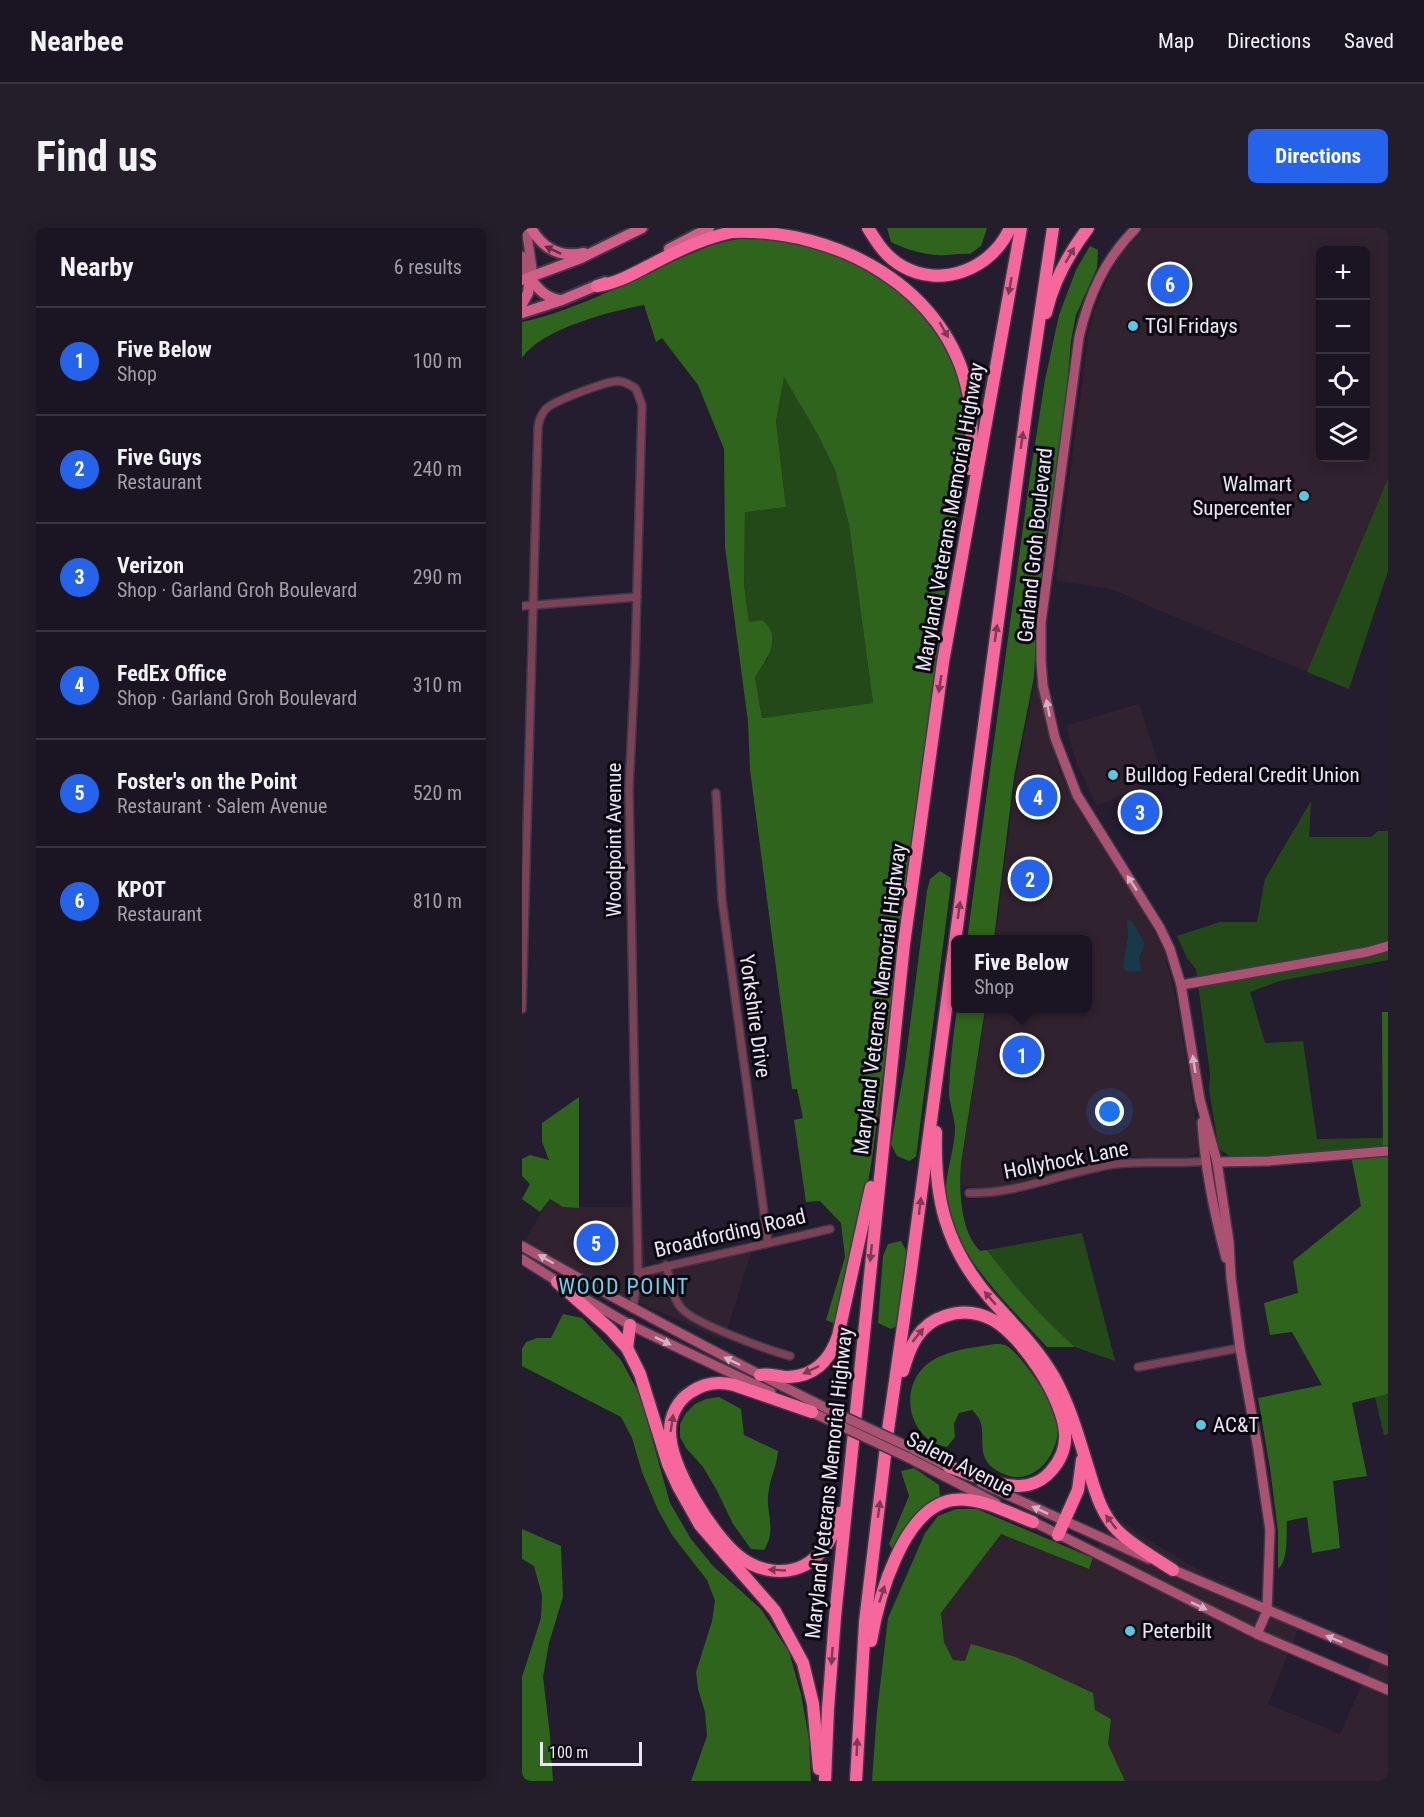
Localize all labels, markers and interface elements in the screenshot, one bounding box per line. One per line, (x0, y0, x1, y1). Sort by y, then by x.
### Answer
text: Nearbee (30, 25, 124, 58)
text: Map (1158, 29, 1194, 53)
text: Directions (1227, 29, 1311, 53)
text: Saved (1344, 29, 1394, 53)
button: Directions (1248, 129, 1388, 183)
text: Find us (36, 132, 157, 181)
one-way arrow (545, 245, 562, 254)
map controls (1316, 246, 1370, 462)
button: + (1316, 246, 1370, 300)
one-way arrow (1065, 247, 1076, 263)
text: Nearby (60, 252, 134, 282)
text: 6 results (394, 255, 462, 279)
pin: 6 (1150, 262, 1190, 306)
one-way arrow (1005, 276, 1014, 295)
button: − (1316, 300, 1370, 354)
place label: TGI Fridays (1145, 314, 1238, 338)
marker: TGI Fridays (1126, 319, 1140, 333)
one-way arrow (939, 322, 949, 339)
text: Five Below (117, 337, 212, 362)
text: 1 (74, 349, 85, 373)
text: 100 m (413, 349, 462, 373)
button: locate (1316, 354, 1370, 408)
street label: Maryland Veterans Memorial Highway (911, 361, 989, 673)
text: Shop (117, 362, 157, 386)
button: layers (1316, 408, 1370, 462)
one-way arrow (1017, 430, 1027, 449)
text: Five Guys (117, 445, 202, 470)
street label: Garland Groh Boulevard (1013, 447, 1057, 643)
text: 2 (74, 457, 85, 481)
text: 240 m (413, 457, 462, 481)
text: Restaurant (117, 470, 202, 494)
place label: Walmart Supercenter (1192, 472, 1292, 520)
marker: Walmart Supercenter (1297, 489, 1311, 503)
text: Verizon (117, 553, 184, 578)
text: 3 (74, 565, 85, 589)
text: 290 m (413, 565, 462, 589)
text: Shop · Garland Groh Boulevard (117, 578, 357, 602)
one-way arrow (992, 623, 1001, 642)
text: FedEx Office (117, 661, 226, 686)
text: 4 (74, 673, 85, 697)
text: 310 m (413, 673, 462, 697)
one-way arrow (935, 675, 944, 694)
text: Shop · Garland Groh Boulevard (117, 686, 357, 710)
one-way arrow (1043, 699, 1052, 718)
street label: Woodpoint Avenue (602, 763, 626, 917)
place label: Bulldog Federal Credit Union (1125, 763, 1360, 787)
marker: Bulldog Federal Credit Union (1106, 768, 1120, 782)
text: Foster's on the Point (117, 769, 297, 794)
pin: 4 (1018, 774, 1058, 820)
text: 5 (74, 781, 85, 805)
text: 520 m (413, 781, 462, 805)
pin: 3 (1120, 790, 1160, 834)
text: Restaurant · Salem Avenue (117, 794, 327, 818)
street label: Maryland Veterans Memorial Highway (849, 842, 911, 1156)
pin: 2 (1010, 856, 1050, 902)
one-way arrow (1126, 875, 1138, 891)
text: KPOT (117, 877, 166, 902)
text: 6 (74, 889, 85, 913)
text: 810 m (413, 889, 462, 913)
one-way arrow (954, 900, 964, 919)
text: Restaurant (117, 902, 202, 926)
popup (951, 935, 1092, 1013)
text: Five Below (974, 950, 1069, 975)
street label: Yorkshire Drive (734, 953, 776, 1079)
text: Shop (974, 975, 1014, 999)
pin: 1 (1002, 1032, 1042, 1078)
one-way arrow (1189, 1055, 1198, 1074)
your location (1095, 1097, 1124, 1126)
street label: Hollyhock Lane (1002, 1136, 1131, 1184)
one-way arrow (915, 1196, 924, 1215)
street label: Broadfording Road (652, 1204, 808, 1262)
pin: 5 (576, 1220, 616, 1266)
one-way arrow (866, 1244, 876, 1263)
one-way arrow (538, 1254, 554, 1265)
district label: WOOD POINT (558, 1274, 690, 1299)
one-way arrow (984, 1290, 997, 1306)
street label: Maryland Veterans Memorial Highway (801, 1326, 857, 1640)
one-way arrow (912, 1327, 925, 1343)
one-way arrow (655, 1336, 672, 1346)
one-way arrow (723, 1356, 740, 1366)
one-way arrow (802, 1365, 820, 1375)
one-way arrow (668, 1413, 677, 1432)
place label: AC&T (1213, 1413, 1259, 1437)
marker: AC&T (1194, 1418, 1208, 1432)
street label: Salem Avenue (903, 1427, 1018, 1501)
one-way arrow (874, 1499, 883, 1518)
one-way arrow (1031, 1505, 1049, 1515)
one-way arrow (1104, 1514, 1117, 1530)
one-way arrow (768, 1565, 787, 1575)
one-way arrow (878, 1585, 887, 1603)
one-way arrow (1191, 1601, 1208, 1610)
place label: Peterbilt (1142, 1619, 1212, 1643)
marker: Peterbilt (1123, 1624, 1137, 1638)
one-way arrow (1325, 1634, 1343, 1643)
one-way arrow (827, 1647, 837, 1666)
one-way arrow (853, 1738, 862, 1757)
scale bar (540, 1739, 642, 1766)
text: 100 m (549, 1743, 588, 1762)

